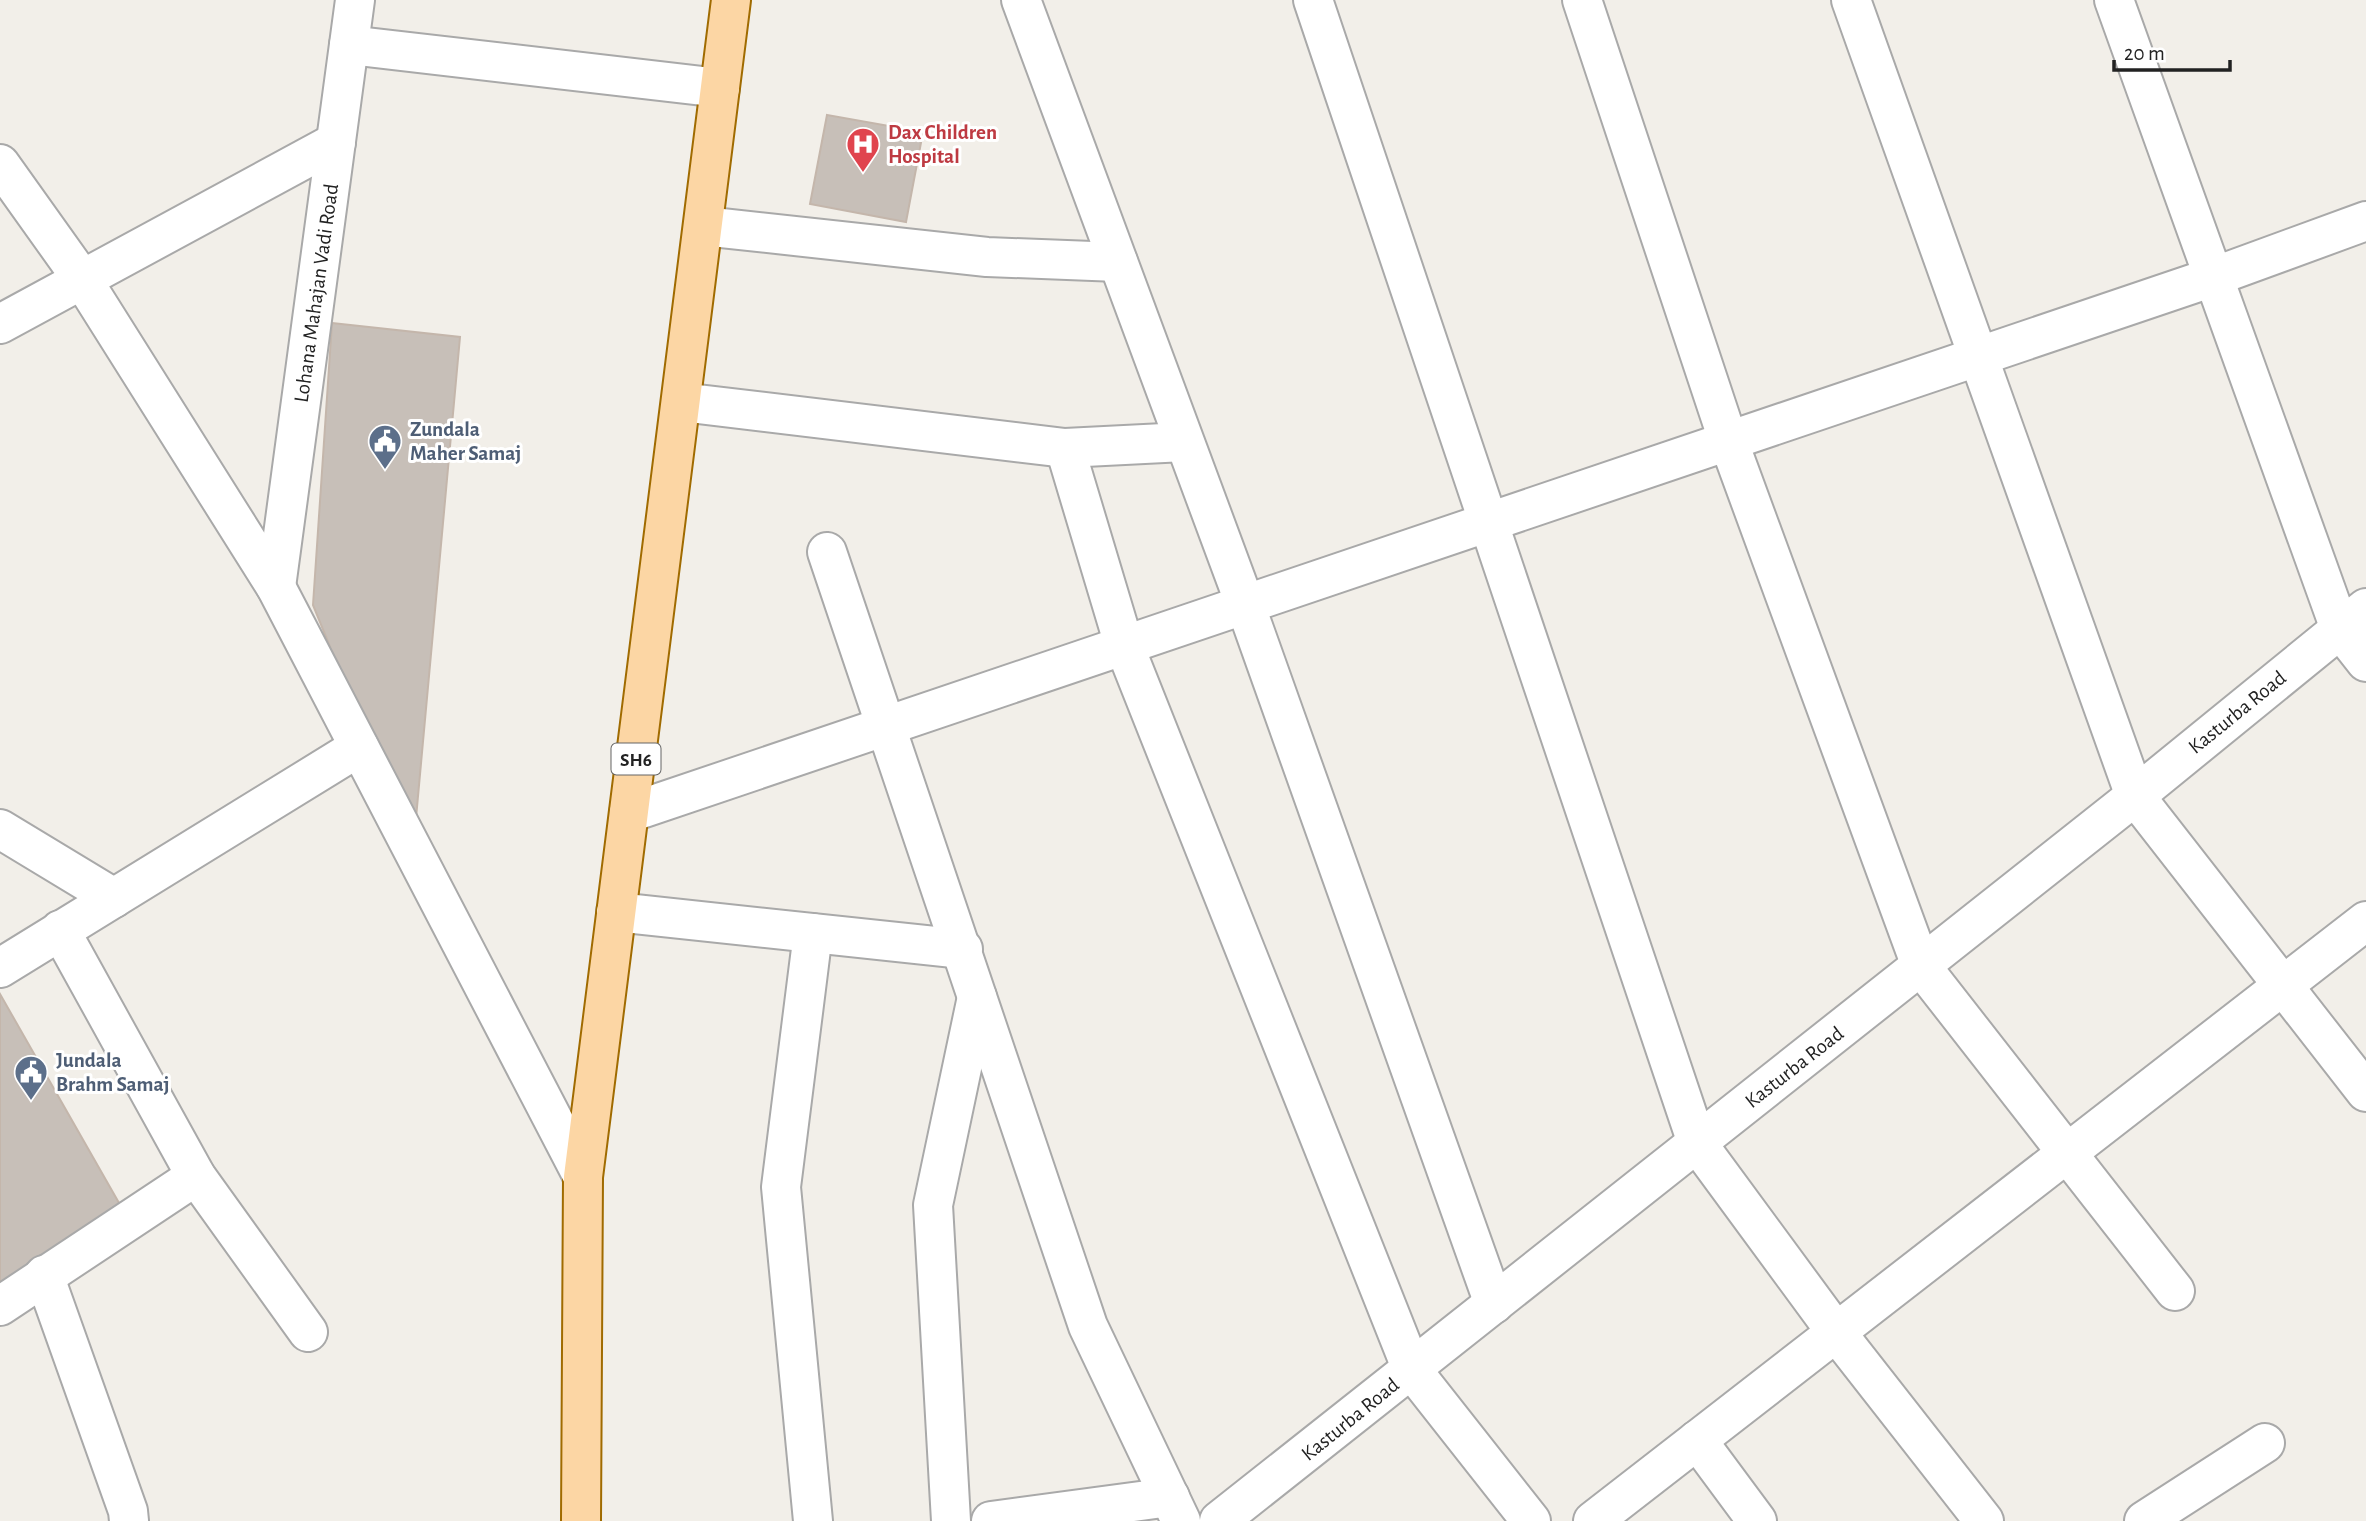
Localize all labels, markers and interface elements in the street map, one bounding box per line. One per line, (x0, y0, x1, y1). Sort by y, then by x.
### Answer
scale bar (2114, 28, 2230, 72)
text: 20 m (2124, 43, 2165, 64)
place label: Dax Children Hospital (888, 122, 997, 167)
hospital icon: Dax Children Hospital (844, 125, 882, 174)
street label: Lohana Mahajan Vadi Road (291, 182, 342, 404)
place label: Zundala Maher Samaj (410, 419, 521, 464)
public building icon: Zundala Maher Samaj (366, 422, 404, 471)
street label: Kasturba Road (2185, 667, 2290, 758)
road number: SH6 (612, 744, 660, 774)
street label: Kasturba Road (1741, 1023, 1848, 1112)
place label: Jundala Brahm Samaj (56, 1050, 170, 1095)
public building icon: Jundala Brahm Samaj (12, 1053, 50, 1102)
street label: Kasturba Road (1298, 1374, 1403, 1465)

